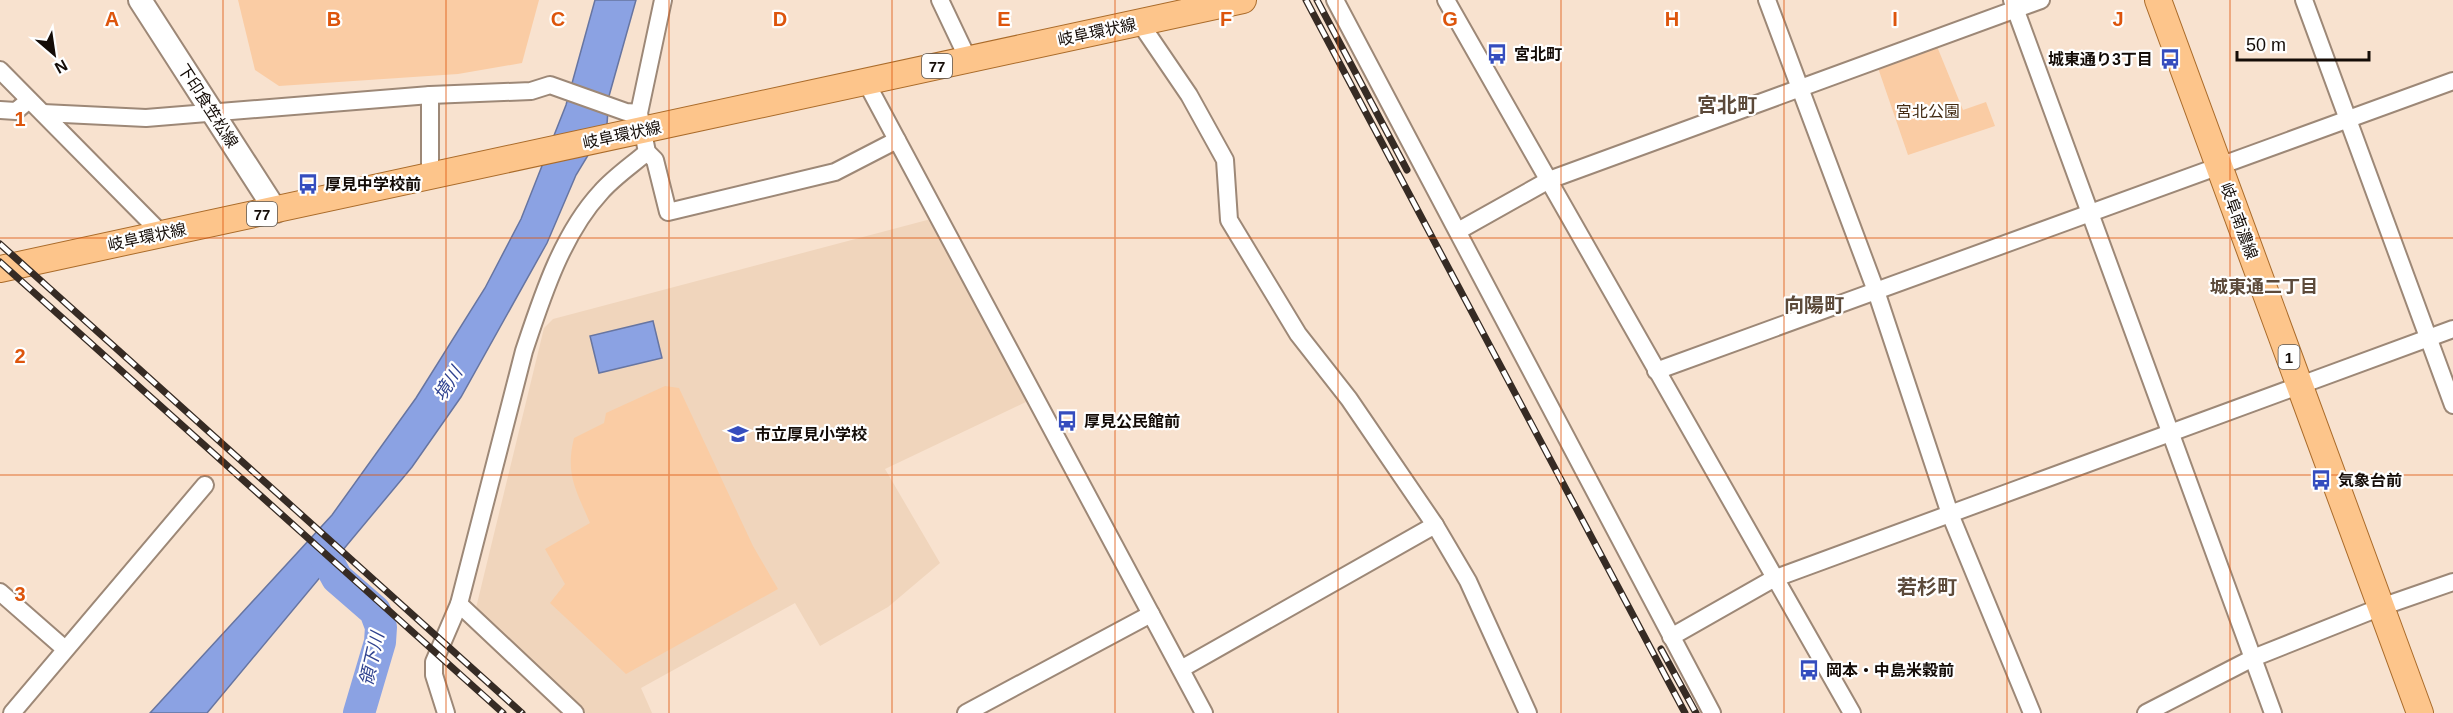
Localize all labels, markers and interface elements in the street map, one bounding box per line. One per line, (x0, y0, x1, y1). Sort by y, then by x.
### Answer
text: A (105, 8, 119, 30)
text: B (327, 8, 341, 30)
text: C (551, 8, 565, 30)
text: D (773, 8, 787, 30)
text: E (997, 8, 1011, 30)
text: F (1220, 8, 1232, 30)
text: G (1442, 8, 1458, 30)
text: H (1665, 8, 1679, 30)
text: I (1892, 8, 1898, 30)
text: J (2112, 8, 2124, 30)
street label: 岐阜環状線 (1056, 15, 1138, 49)
north arrow (24, 24, 84, 84)
scale bar (2237, 24, 2369, 62)
text: 50 m (2246, 35, 2286, 55)
bus stop icon: 宮北町 (1485, 42, 1509, 66)
place label: 宮北町 (1514, 46, 1562, 63)
bus stop icon: 城東通り3丁目 (2158, 47, 2182, 71)
place label: 城東通り3丁目 (2048, 50, 2153, 68)
road number: 77 (922, 54, 952, 78)
text: N (52, 56, 70, 77)
street label: 下印食笠松線 (175, 61, 241, 151)
district label: 宮北町 (1697, 94, 1757, 116)
park label: 宮北公園 (1896, 103, 1960, 120)
text: 1 (14, 108, 26, 130)
street label: 岐阜環状線 (581, 118, 663, 152)
bus stop icon: 厚見中学校前 (296, 172, 320, 196)
place label: 厚見中学校前 (325, 176, 421, 193)
street label: 岐阜南濃線 (2217, 180, 2261, 262)
road number: 77 (247, 202, 277, 226)
street label: 岐阜環状線 (106, 220, 188, 254)
district label: 城東通二丁目 (2210, 277, 2318, 297)
district label: 向陽町 (1784, 294, 1844, 316)
text: 2 (14, 345, 26, 367)
road number: 1 (2278, 345, 2300, 369)
water label: 境川 (430, 362, 467, 405)
bus stop icon: 厚見公民館前 (1055, 409, 1079, 433)
place label: 厚見公民館前 (1084, 413, 1180, 430)
school or university icon: 市立厚見小学校 (726, 422, 750, 446)
place label: 市立厚見小学校 (755, 426, 867, 443)
bus stop icon: 気象台前 (2309, 468, 2333, 492)
place label: 気象台前 (2338, 472, 2402, 489)
district label: 若杉町 (1897, 576, 1957, 598)
text: 3 (14, 583, 26, 605)
water label: 領下川 (356, 628, 388, 688)
bus stop icon: 岡本・中島米穀前 (1797, 658, 1821, 682)
place label: 岡本・中島米穀前 (1826, 662, 1954, 679)

